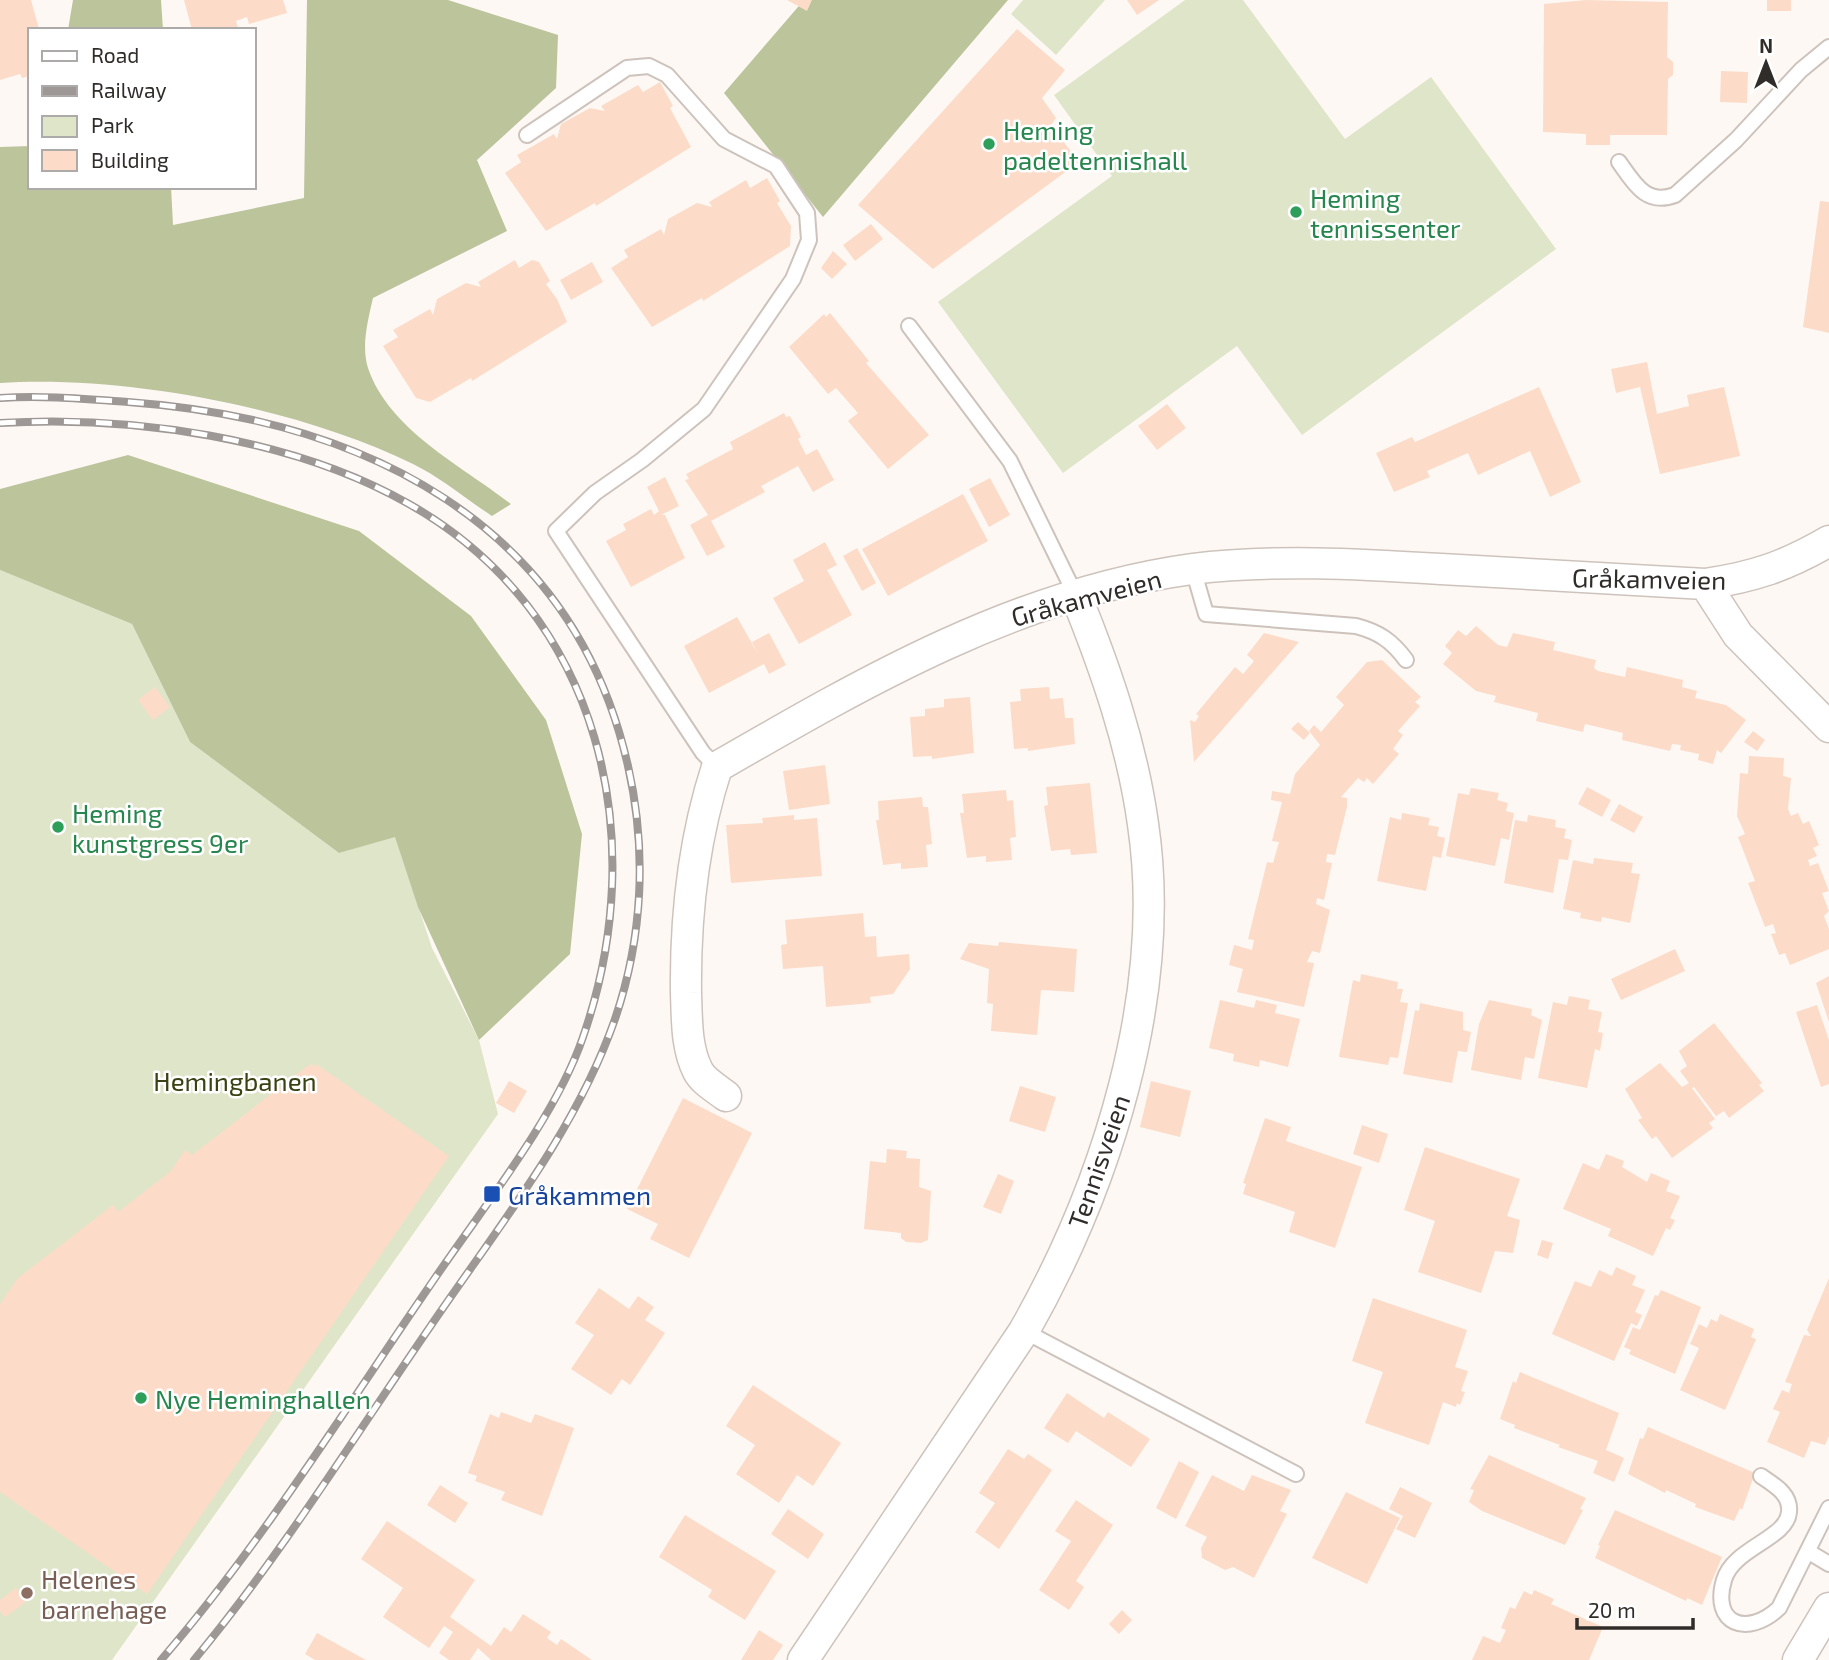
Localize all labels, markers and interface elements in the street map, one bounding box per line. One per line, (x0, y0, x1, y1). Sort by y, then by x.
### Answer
legend (28, 28, 256, 189)
north arrow (1731, 28, 1801, 98)
text: N (1759, 34, 1773, 57)
text: Road (91, 42, 139, 67)
text: Railway (91, 77, 167, 102)
text: Park (91, 112, 134, 137)
place label: Heming padeltennishall (1003, 114, 1188, 175)
marker: Heming padeltennishall (981, 136, 997, 152)
text: Building (91, 147, 169, 172)
place label: Heming tennissenter (1310, 182, 1460, 243)
marker: Heming tennissenter (1288, 204, 1304, 220)
street label: Gråkamveien (1572, 561, 1726, 595)
street label: Gråkamveien (1007, 562, 1165, 632)
place label: Heming kunstgress 9er (72, 797, 248, 858)
marker: Heming kunstgress 9er (50, 819, 66, 835)
park label: Hemingbanen (153, 1065, 317, 1096)
street label: Tennisveien (1061, 1090, 1135, 1232)
place label: Gråkammen (508, 1179, 651, 1210)
marker: Gråkammen (482, 1184, 502, 1204)
place label: Nye Heminghallen (155, 1383, 371, 1414)
marker: Nye Heminghallen (133, 1390, 149, 1406)
place label: Helenes barnehage (41, 1563, 167, 1624)
marker: Helenes barnehage (19, 1585, 35, 1601)
scale bar (1577, 1586, 1692, 1630)
text: 20 m (1588, 1597, 1636, 1622)

